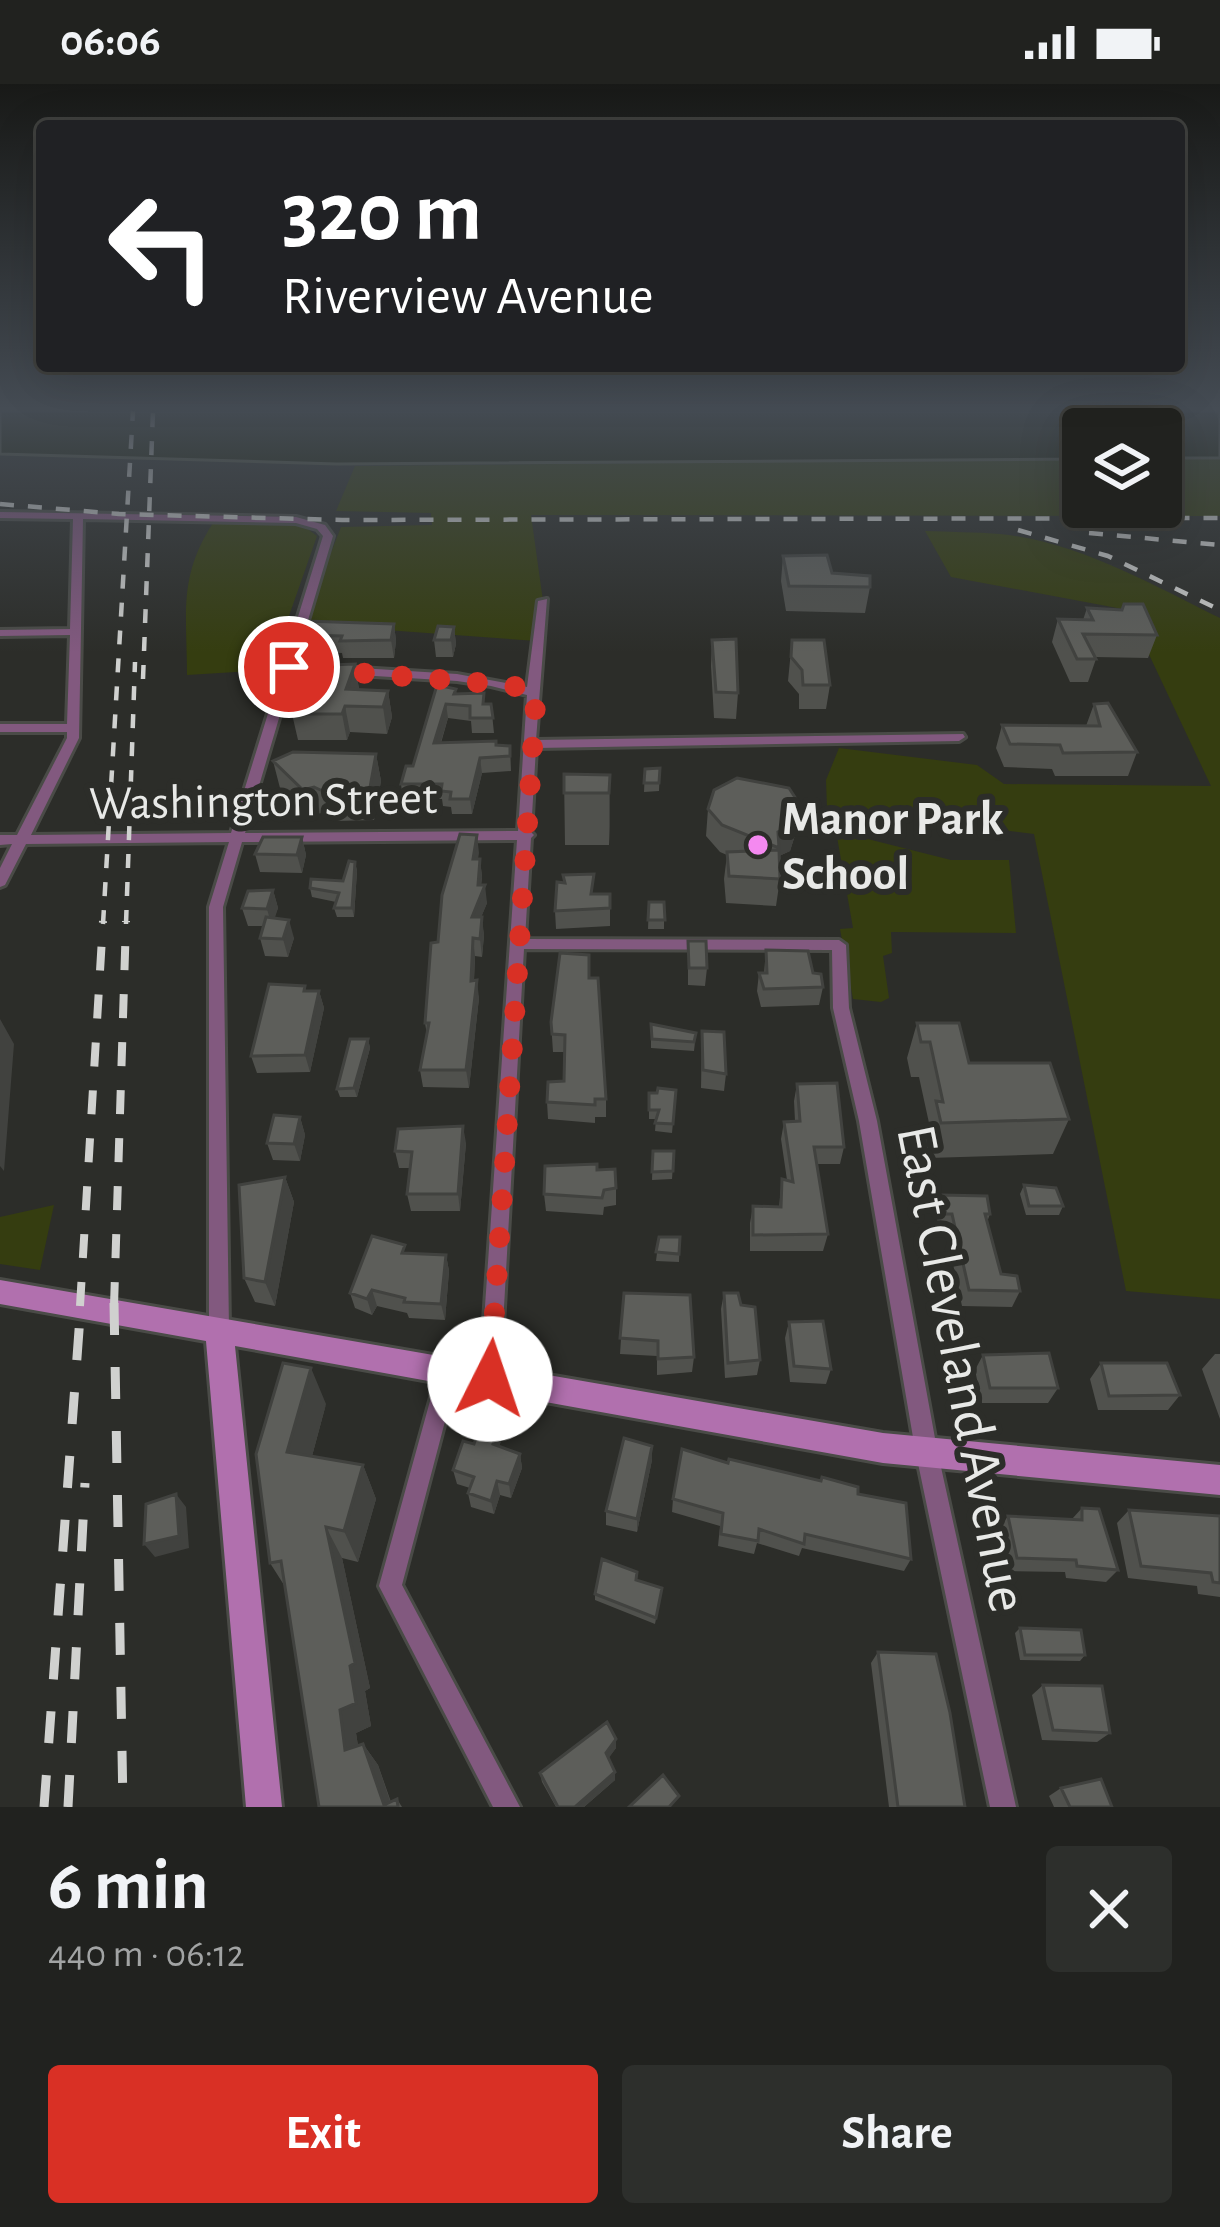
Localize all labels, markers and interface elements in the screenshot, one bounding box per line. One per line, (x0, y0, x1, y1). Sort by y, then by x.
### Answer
text: 06:06 (60, 19, 161, 64)
icon: left (84, 168, 240, 324)
text: 320 m (282, 172, 482, 256)
text: Riverview Avenue (282, 270, 654, 324)
map controls (1062, 408, 1182, 528)
button: layers (1062, 408, 1182, 528)
pin (238, 616, 340, 718)
icon: arrive (256, 634, 322, 700)
street label: Washington Street (88, 775, 438, 829)
place label: Manor Park School (782, 796, 1004, 899)
marker: Manor Park School (745, 832, 771, 858)
street label: East Cleveland Avenue (886, 1120, 1037, 1617)
position arrow (427, 1316, 553, 1442)
button: close (1046, 1846, 1172, 1972)
text: 6 min (48, 1850, 209, 1922)
text: 440 m · 06:12 (48, 1935, 245, 1974)
button: Exit (48, 2065, 598, 2203)
button: Share (622, 2065, 1172, 2203)

